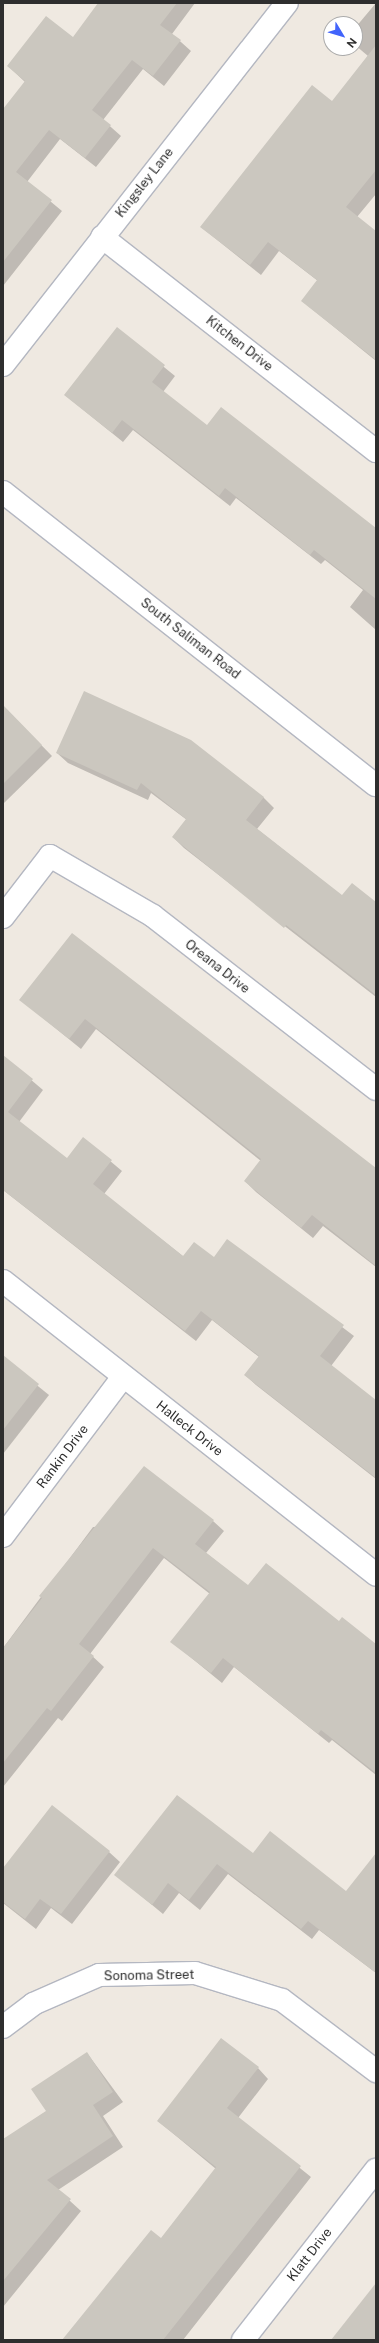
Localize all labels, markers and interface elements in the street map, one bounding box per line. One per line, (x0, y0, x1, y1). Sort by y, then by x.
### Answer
north arrow (323, 16, 363, 56)
text: N (344, 36, 359, 50)
street label: Kingsley Lane (113, 145, 177, 221)
street label: Kitchen Drive (202, 313, 276, 375)
street label: South Saliman Road (137, 595, 243, 683)
street label: Oreana Drive (182, 937, 252, 997)
street label: Halleck Drive (153, 1398, 225, 1460)
street label: Rankin Drive (34, 1422, 92, 1492)
street label: Sonoma Street (104, 1967, 194, 1985)
street label: Klatt Drive (284, 2225, 336, 2285)

